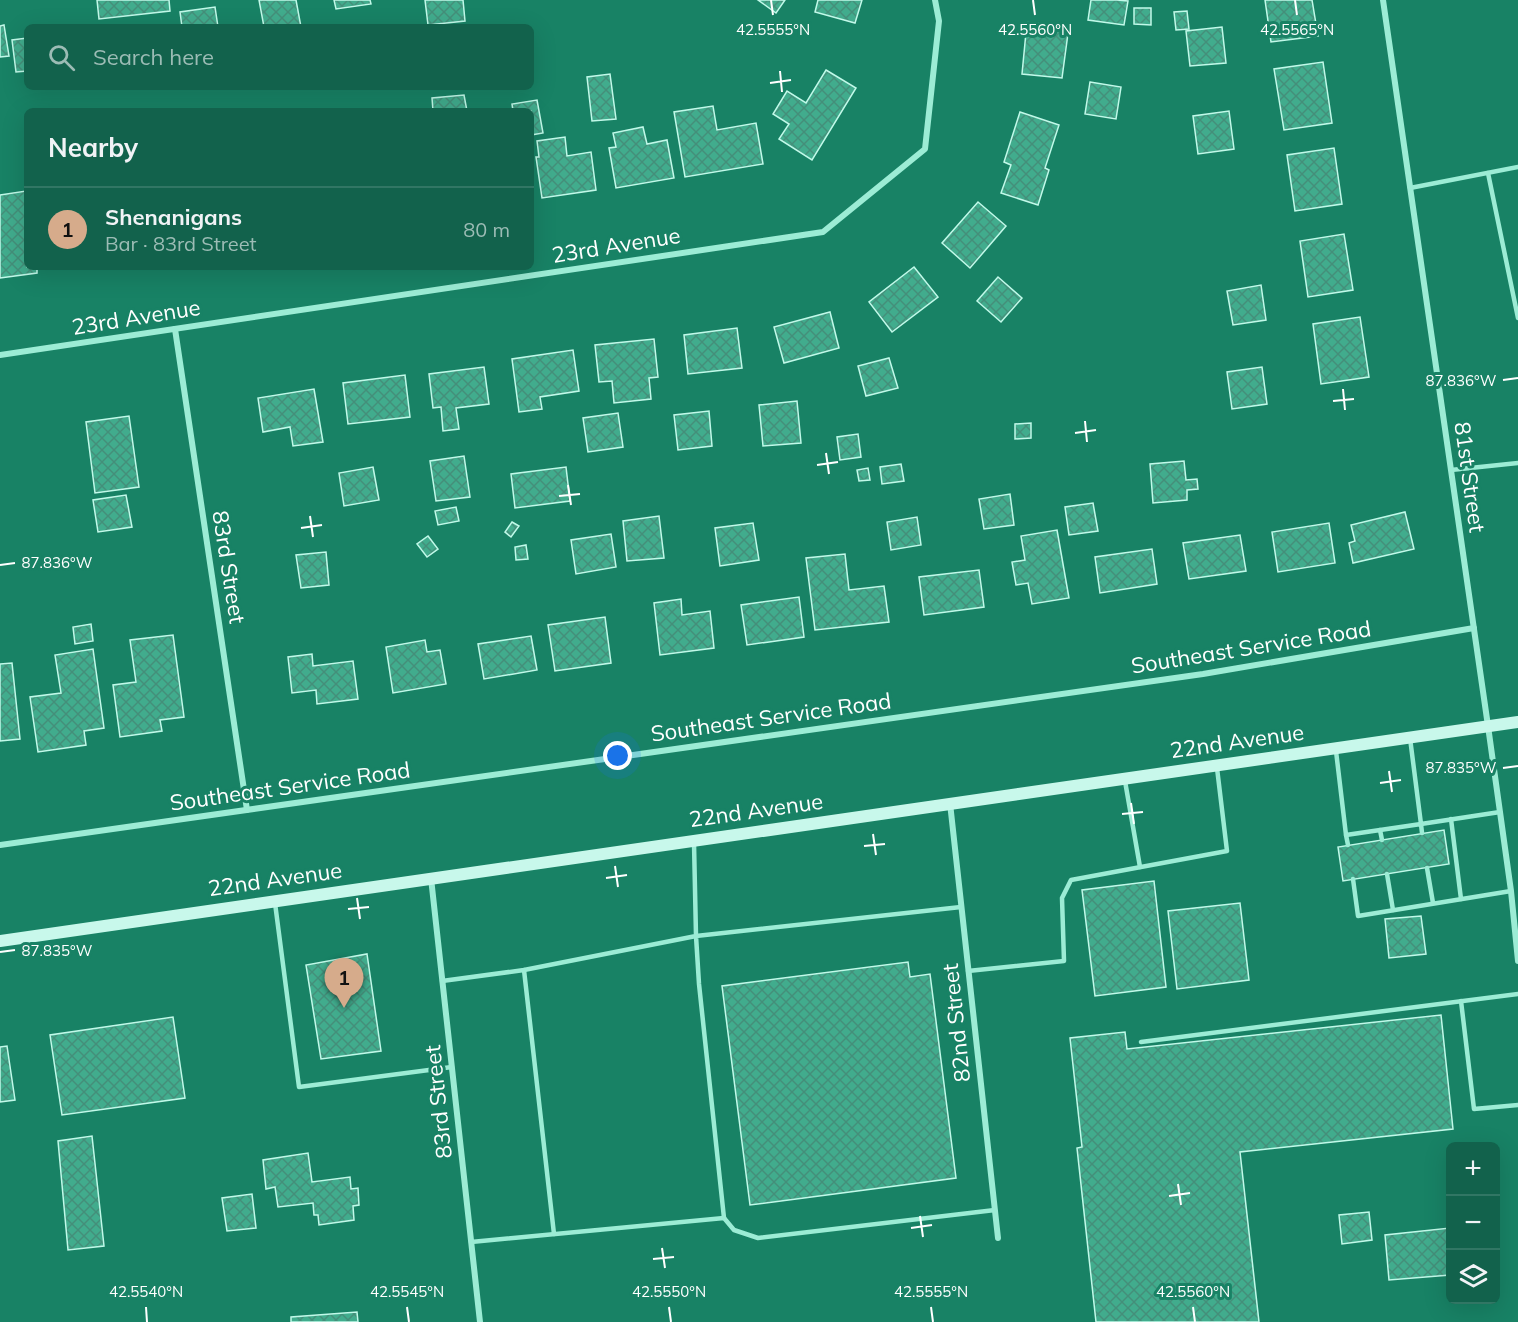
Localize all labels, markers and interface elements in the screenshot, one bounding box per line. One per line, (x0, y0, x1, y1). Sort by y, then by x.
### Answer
text: 42.5555°N (736, 20, 810, 39)
text: 42.5560°N (998, 20, 1072, 39)
text: 42.5565°N (1260, 20, 1334, 39)
search box (24, 24, 534, 90)
icon: search (45, 41, 78, 74)
text: Search here (93, 43, 214, 71)
text: Nearby (48, 131, 138, 164)
text: Shenanigans (105, 203, 242, 231)
text: 1 (62, 217, 74, 242)
text: 80 m (463, 217, 510, 242)
street label: 23rd Avenue (550, 221, 682, 269)
text: Bar · 83rd Street (105, 231, 257, 256)
street label: 23rd Avenue (70, 293, 202, 341)
text: 87.836°W (1426, 371, 1497, 390)
street label: 81st Street (1448, 420, 1492, 534)
street label: 83rd Street (206, 508, 252, 626)
text: 87.836°W (22, 553, 93, 572)
street label: Southeast Service Road (1129, 614, 1373, 680)
street label: Southeast Service Road (649, 686, 893, 748)
street label: 22nd Avenue (1168, 718, 1306, 764)
your location (603, 741, 632, 770)
street label: Southeast Service Road (168, 755, 412, 817)
text: 87.835°W (1426, 758, 1497, 777)
street label: 22nd Avenue (687, 787, 825, 833)
street label: 22nd Avenue (206, 856, 344, 902)
text: 87.835°W (22, 941, 93, 960)
pin: 1 (324, 958, 364, 1008)
street label: 82nd Street (936, 962, 976, 1084)
street label: 83rd Street (418, 1044, 458, 1160)
map controls (1446, 1142, 1500, 1304)
button: + (1446, 1142, 1500, 1196)
button: − (1446, 1196, 1500, 1250)
button: layers (1446, 1250, 1500, 1304)
text: 42.5540°N (109, 1282, 183, 1301)
text: 42.5545°N (370, 1282, 444, 1301)
text: 42.5550°N (632, 1282, 706, 1301)
text: 42.5555°N (894, 1282, 968, 1301)
text: 42.5560°N (1156, 1282, 1230, 1301)

